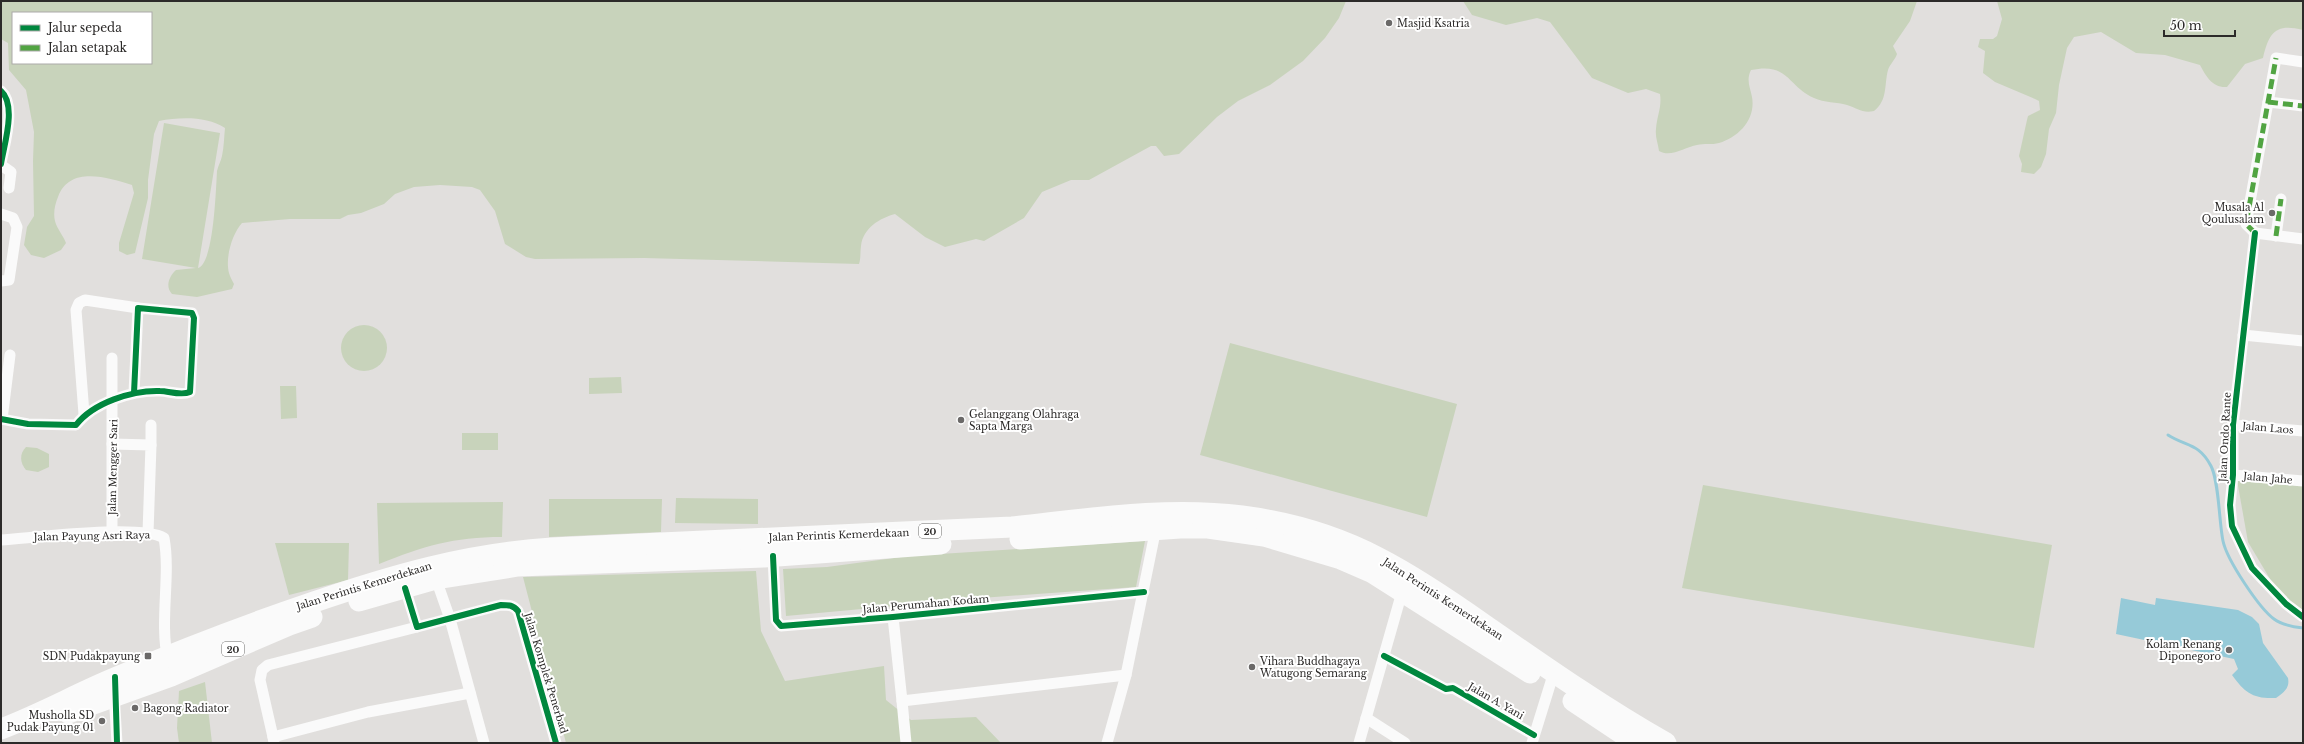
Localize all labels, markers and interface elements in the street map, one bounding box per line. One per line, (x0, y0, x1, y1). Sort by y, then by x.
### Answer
legend (12, 12, 152, 64)
scale bar (2164, 12, 2235, 38)
place label: Masjid Ksatria (1397, 17, 1470, 30)
marker: Masjid Ksatria (1384, 18, 1394, 28)
text: 50 m (2170, 18, 2202, 33)
text: Jalur sepeda (46, 20, 122, 35)
text: Jalan setapak (46, 40, 128, 55)
place label: Musala Al Qoulusalam (2202, 201, 2264, 226)
marker: Musala Al Qoulusalam (2267, 208, 2277, 218)
street label: Jalan Ondo Rante (2216, 391, 2234, 484)
place label: Gelanggang Olahraga Sapta Marga (969, 408, 1080, 433)
marker: Gelanggang Olahraga Sapta Marga (956, 415, 966, 425)
street label: Jalan Mengger Sari (106, 418, 120, 517)
street label: Jalan Laos (2240, 419, 2295, 437)
street label: Jalan Jahe (2241, 469, 2293, 487)
road number: 20 (919, 524, 941, 538)
street label: Jalan Perintis Kemerdekaan (766, 526, 910, 544)
street label: Jalan Payung Asri Raya (32, 528, 151, 544)
street label: Jalan Perintis Kemerdekaan (1379, 554, 1506, 643)
street label: Jalan Perintis Kemerdekaan (293, 559, 433, 613)
street label: Jalan Perumahan Kodam (860, 592, 990, 616)
street label: Jalan Komplek Penerbad (521, 609, 571, 735)
place label: Kolam Renang Diponegoro (2146, 638, 2222, 663)
road number: 20 (222, 642, 244, 656)
marker: Kolam Renang Diponegoro (2224, 645, 2234, 655)
place label: SDN Pudakpayung (43, 650, 141, 663)
marker: SDN Pudakpayung (143, 651, 153, 661)
place label: Vihara Buddhagaya Watugong Semarang (1259, 655, 1368, 680)
marker: Vihara Buddhagaya Watugong Semarang (1247, 662, 1257, 672)
street label: Jalan A. Yani (1464, 679, 1527, 723)
place label: Bagong Radiator (143, 702, 229, 715)
marker: Bagong Radiator (130, 703, 140, 713)
place label: Musholla SD Pudak Payung 01 (7, 709, 94, 734)
marker: Musholla SD Pudak Payung 01 (97, 716, 107, 726)

